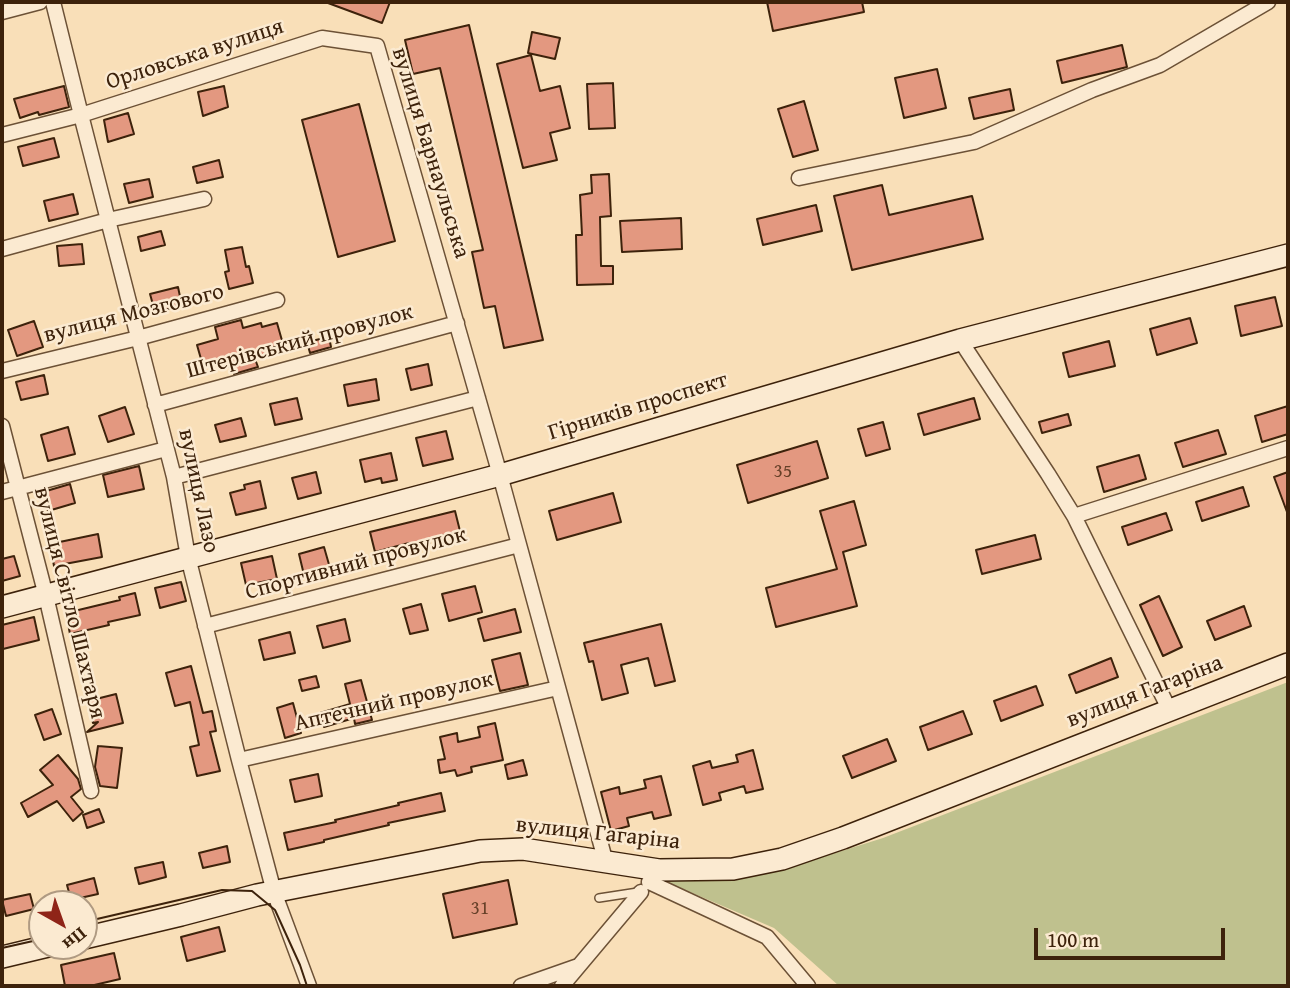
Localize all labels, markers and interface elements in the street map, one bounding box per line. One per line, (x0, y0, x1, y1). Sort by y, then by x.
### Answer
street label: Орловська вулиця (103, 13, 287, 97)
street label: вулиця Барнаульська (385, 44, 475, 262)
street label: вулиця Мозгового (41, 278, 227, 350)
street label: Штерівський провулок (184, 298, 416, 386)
street label: Гірників проспект (545, 367, 731, 447)
street label: вулиця Лазо (171, 426, 225, 556)
house number: 35 (774, 461, 792, 483)
street label: вулиця Світло Шахтаря (27, 484, 111, 722)
street label: Спортивний провулок (242, 521, 470, 607)
street label: вулиця Гагаріна (1063, 650, 1227, 734)
street label: Аптечний провулок (292, 666, 496, 738)
street label: вулиця Гагаріна (515, 812, 681, 856)
north arrow (28, 890, 98, 960)
house number: 31 (471, 898, 489, 920)
scale bar (1038, 914, 1229, 958)
text: Пн (57, 921, 94, 958)
text: 100 m (1047, 924, 1099, 955)

